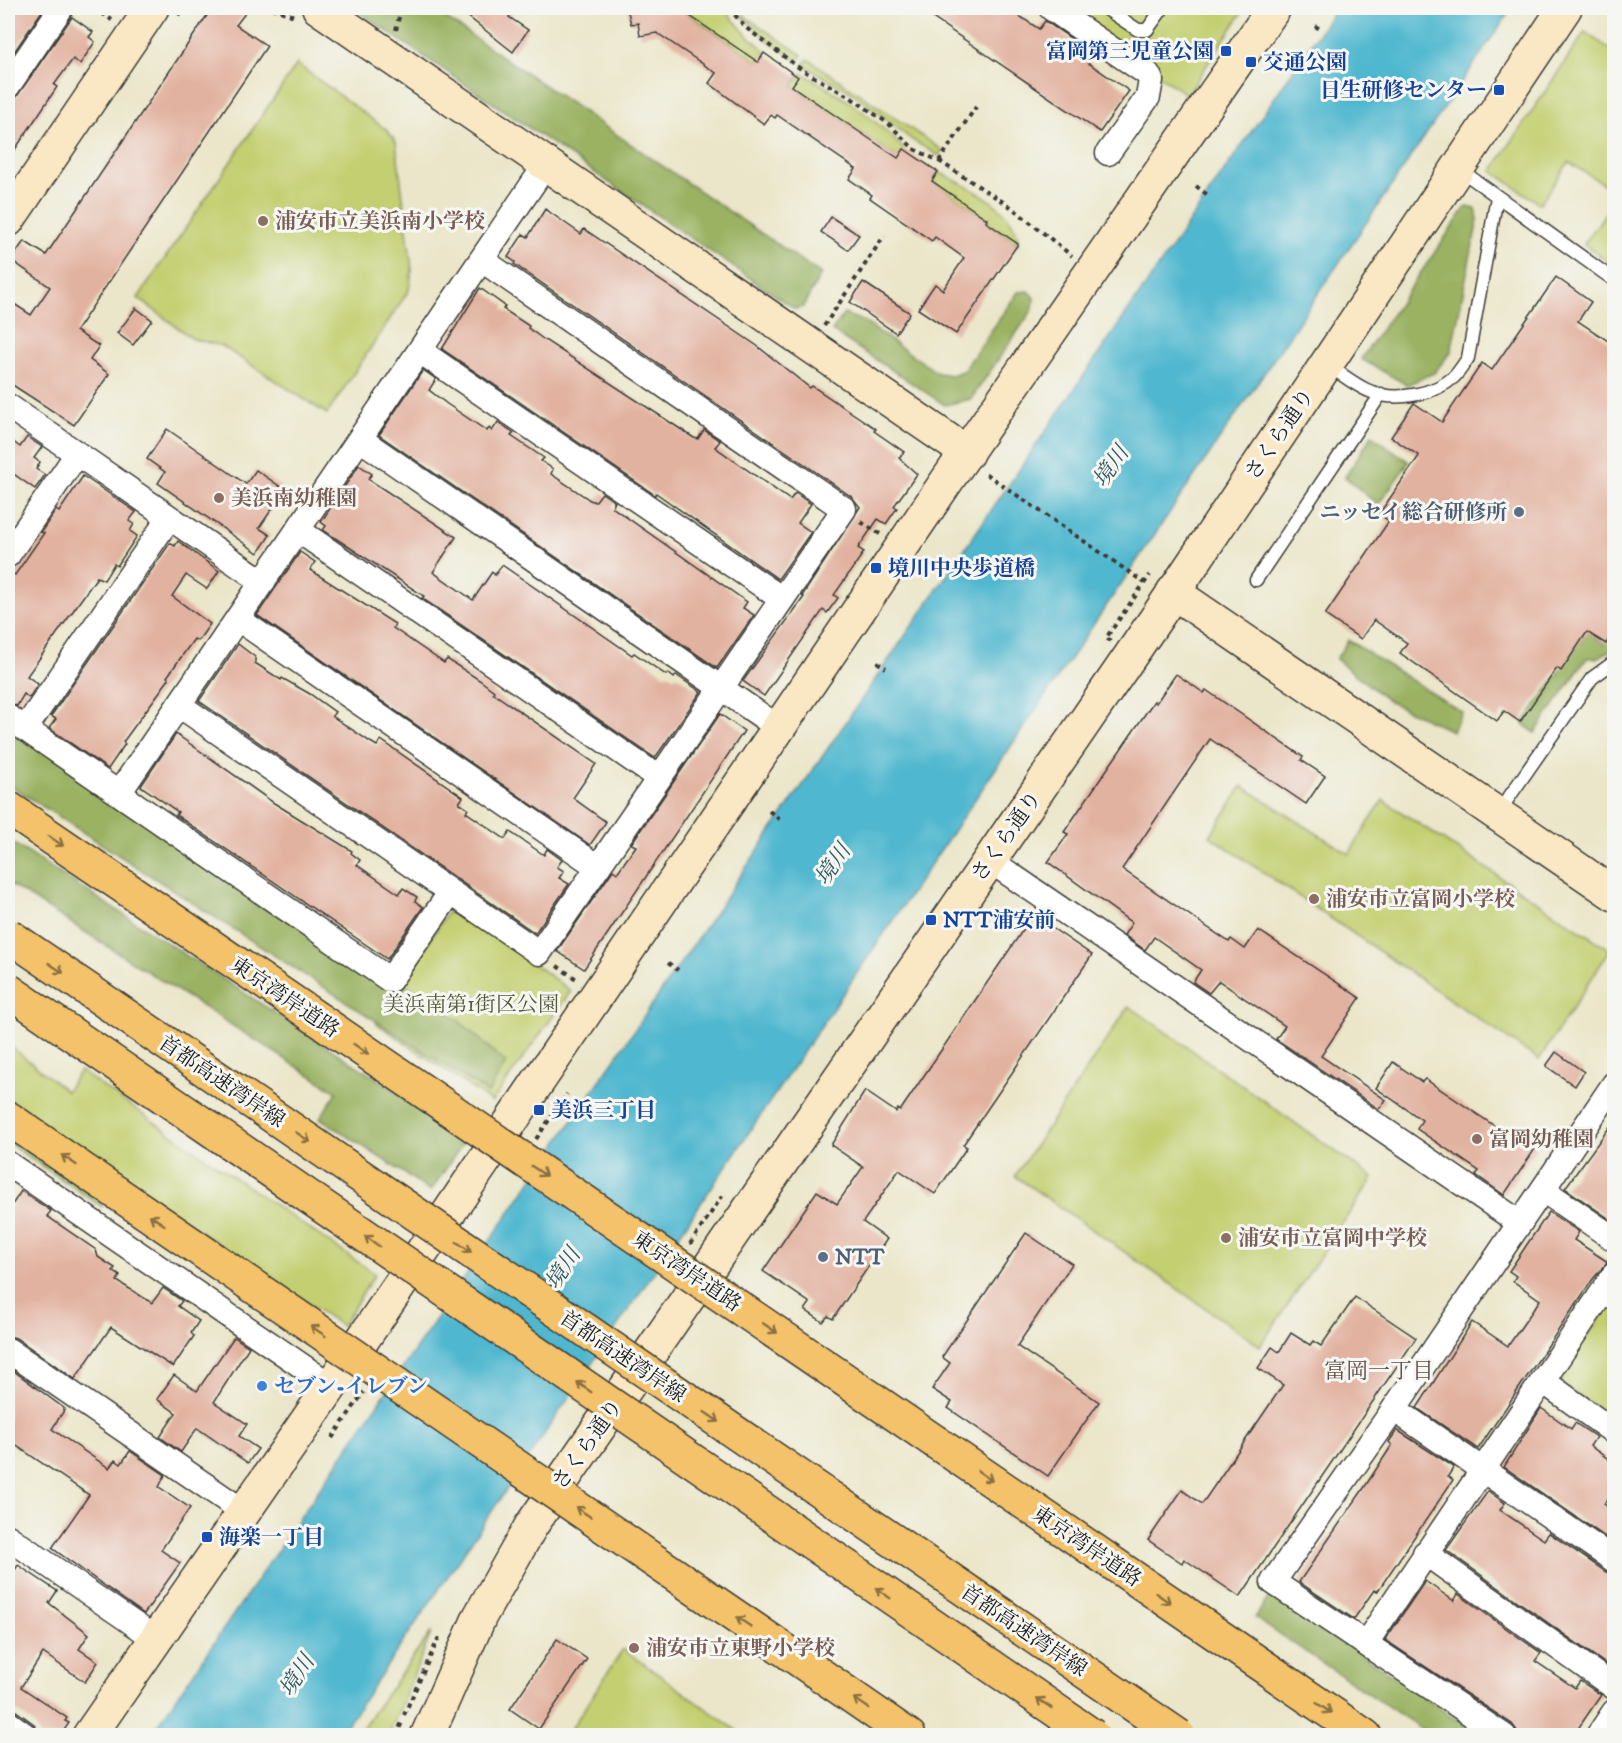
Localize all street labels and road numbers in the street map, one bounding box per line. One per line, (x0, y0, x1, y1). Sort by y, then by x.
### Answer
street label: さくら通り (1240, 384, 1320, 485)
street label: さくら通り (966, 786, 1048, 887)
street label: 東京湾岸道路 (225, 952, 344, 1044)
street label: 首都高速湾岸線 (153, 1030, 290, 1134)
street label: 東京湾岸道路 (627, 1226, 746, 1318)
street label: 首都高速湾岸線 (554, 1305, 691, 1409)
street label: さくら通り (547, 1394, 629, 1495)
street label: 東京湾岸道路 (1027, 1501, 1146, 1593)
street label: 首都高速湾岸線 (955, 1579, 1092, 1683)

